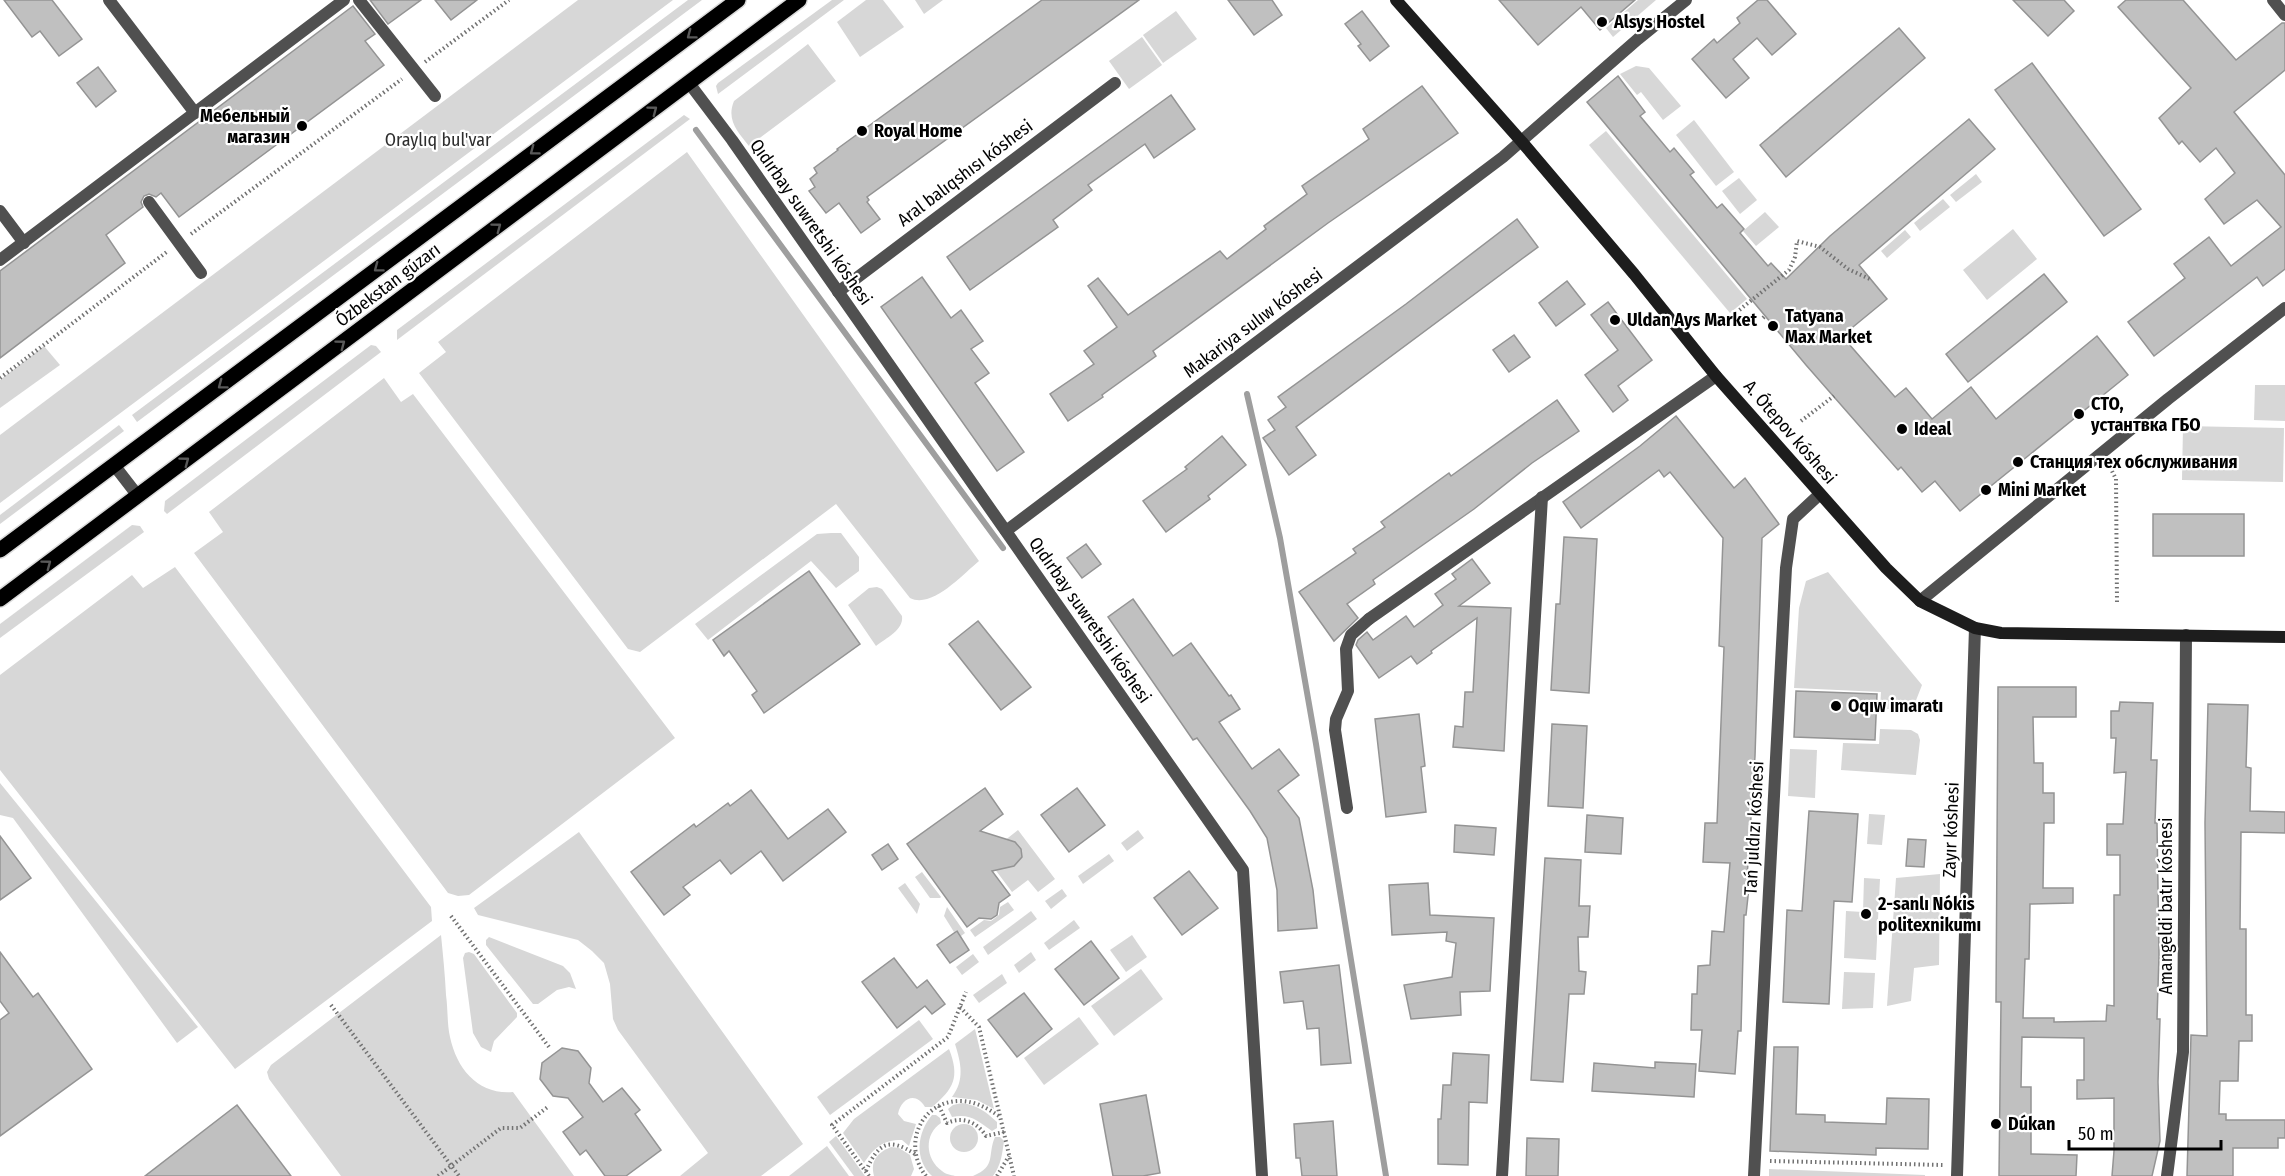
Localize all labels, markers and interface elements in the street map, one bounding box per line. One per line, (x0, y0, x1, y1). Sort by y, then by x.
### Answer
place label: Alsys Hostel (1613, 11, 1705, 33)
marker: Alsys Hostel (1595, 15, 1609, 29)
one-way arrow (686, 28, 697, 39)
place label: Мебельный магазин (200, 105, 290, 148)
one-way arrow (646, 106, 657, 117)
street label: Aral balıqshısı kóshesi (893, 115, 1037, 231)
marker: Мебельный магазин (295, 119, 309, 133)
place label: Royal Home (874, 120, 962, 142)
marker: Royal Home (855, 124, 869, 138)
park label: Oraylıq bul'var (385, 129, 492, 151)
street label: Qıdırbay suwretshi kóshesi (745, 135, 877, 309)
one-way arrow (530, 144, 541, 155)
one-way arrow (491, 224, 502, 235)
street label: Ózbekstan gúzarı (331, 239, 445, 331)
one-way arrow (373, 261, 384, 272)
street label: Makariya sulıw kóshesi (1179, 263, 1327, 383)
place label: Tatyana Max Market (1785, 305, 1873, 348)
place label: Uldan Ays Market (1627, 309, 1758, 331)
marker: Uldan Ays Market (1608, 313, 1622, 327)
marker: Tatyana Max Market (1766, 319, 1780, 333)
one-way arrow (334, 340, 345, 351)
street label: A. Ótepov kóshesi (1739, 376, 1841, 488)
one-way arrow (217, 377, 228, 388)
place label: СТО, устантвка ГБО (2090, 393, 2201, 436)
marker: СТО, устантвка ГБО (2072, 407, 2086, 421)
place label: Ideal (1914, 418, 1951, 440)
marker: Ideal (1895, 422, 1909, 436)
place label: Станция тех обслуживания (2030, 451, 2238, 473)
marker: Станция тех обслуживания (2011, 455, 2025, 469)
one-way arrow (178, 457, 189, 468)
place label: Mini Market (1998, 479, 2087, 501)
marker: Mini Market (1979, 483, 1993, 497)
street label: Qıdırbay suwretshi kóshesi (1024, 533, 1156, 707)
one-way arrow (40, 560, 51, 571)
place label: Oqıw imaratı (1848, 695, 1943, 717)
marker: Oqıw imaratı (1829, 699, 1843, 713)
street label: Tań juldızı kóshesi (1739, 760, 1769, 896)
street label: Zayır kóshesi (1938, 782, 1964, 878)
street label: Amangeldi batır kóshesi (2155, 818, 2177, 994)
place label: 2-sanlı Nókis politexnikumı (1877, 893, 1981, 936)
marker: 2-sanlı Nókis politexnikumı (1859, 907, 1873, 921)
place label: Dúkan (2008, 1113, 2055, 1135)
scale bar (2069, 1113, 2220, 1151)
marker: Dúkan (1989, 1117, 2003, 1131)
text: 50 m (2078, 1123, 2114, 1145)

